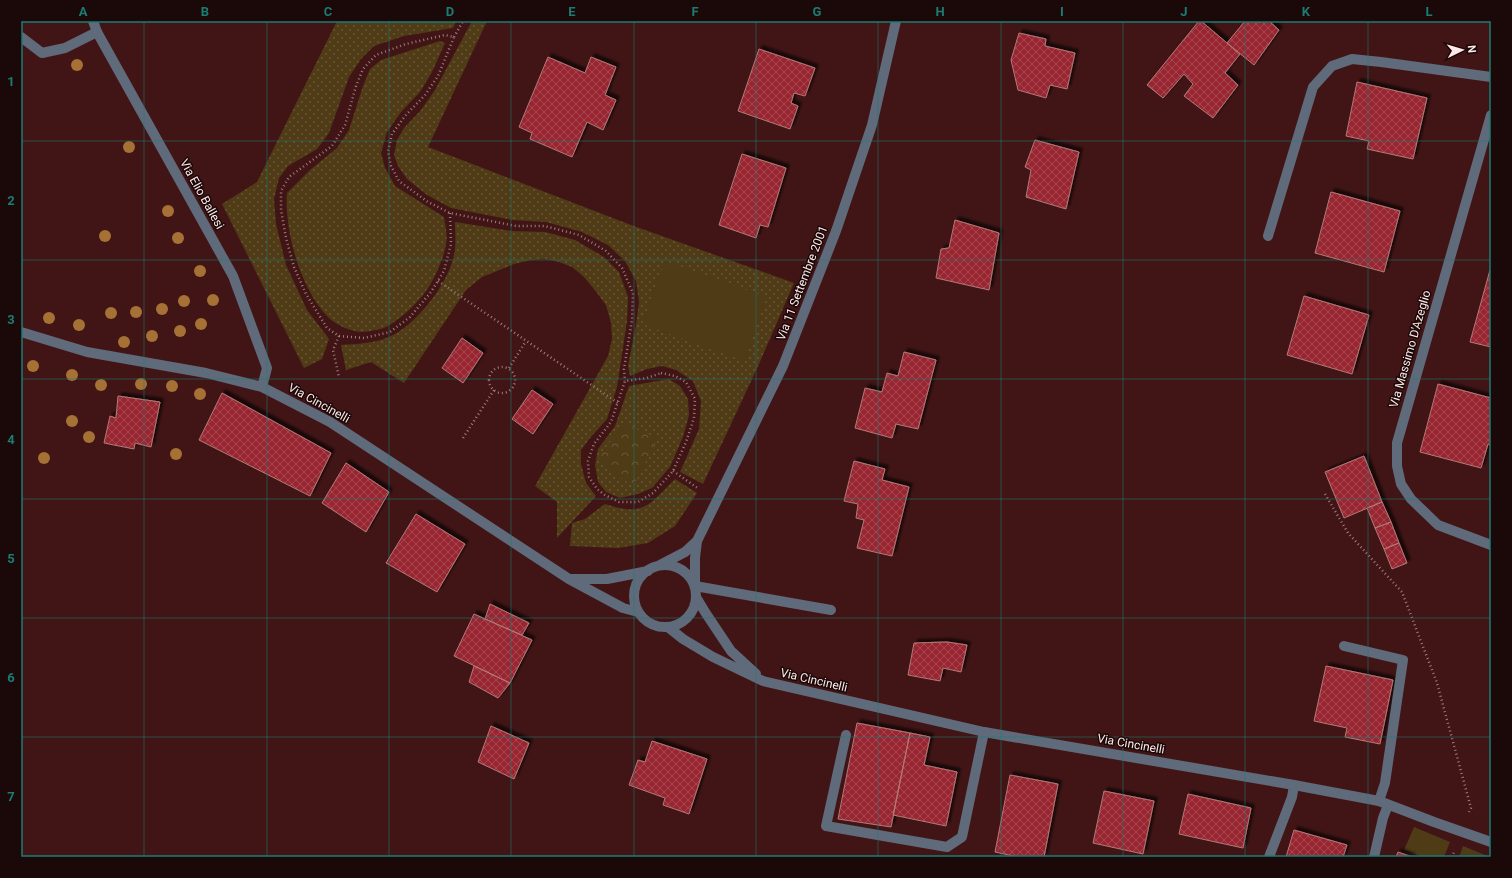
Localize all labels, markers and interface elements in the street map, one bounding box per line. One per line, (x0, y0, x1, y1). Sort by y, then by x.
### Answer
text: A (79, 4, 88, 19)
text: B (201, 4, 209, 19)
text: C (324, 4, 333, 19)
text: D (446, 4, 454, 19)
text: E (568, 4, 576, 19)
text: F (691, 4, 699, 19)
text: G (813, 4, 822, 19)
text: H (935, 4, 945, 19)
text: I (1060, 4, 1064, 19)
text: J (1180, 4, 1188, 19)
text: K (1302, 4, 1311, 19)
text: L (1425, 4, 1433, 19)
north arrow (1442, 30, 1482, 70)
text: N (1465, 45, 1478, 54)
text: 1 (7, 74, 15, 89)
street label: Via Elio Ballesi (177, 157, 227, 232)
text: 2 (7, 193, 15, 208)
street label: Via 11 Settembre 2001 (774, 224, 830, 342)
street label: Via Massimo D'Azeglio (1387, 289, 1434, 409)
text: 3 (7, 312, 15, 327)
street label: Via Cincinelli (286, 380, 352, 426)
text: 4 (7, 432, 15, 447)
text: 5 (7, 551, 15, 566)
street label: Via Cincinelli (779, 665, 849, 695)
text: 6 (7, 670, 15, 685)
street label: Via Cincinelli (1096, 731, 1166, 757)
text: 7 (7, 789, 15, 804)

